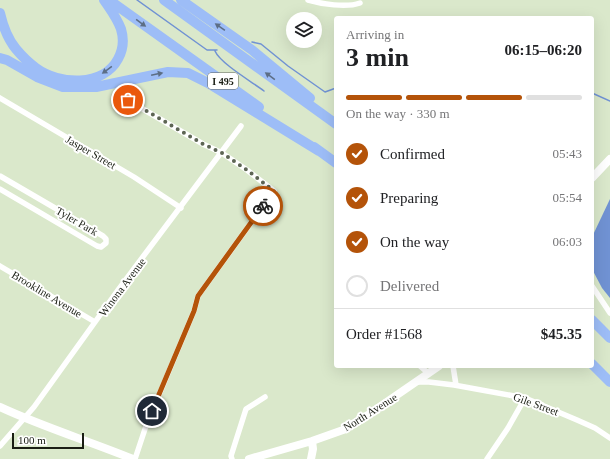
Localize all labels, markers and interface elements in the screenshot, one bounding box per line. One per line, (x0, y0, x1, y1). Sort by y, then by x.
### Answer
map controls (286, 12, 322, 48)
button: layers (286, 12, 322, 48)
one-way arrow (136, 19, 146, 27)
one-way arrow (215, 23, 225, 31)
text: Arriving in (346, 27, 404, 42)
text: 06:15–06:20 (505, 42, 582, 58)
text: 3 min (346, 43, 409, 72)
one-way arrow (102, 66, 112, 74)
one-way arrow (151, 71, 163, 77)
one-way arrow (265, 72, 276, 80)
road number: I 495 (208, 73, 238, 89)
pin (111, 83, 145, 117)
icon: bag (117, 89, 139, 111)
text: On the way · 330 m (346, 106, 450, 121)
street label: Jasper Street (64, 133, 118, 171)
icon: check (346, 143, 368, 165)
text: Confirmed (380, 146, 445, 162)
text: 05:43 (552, 146, 582, 161)
courier (243, 186, 283, 226)
icon: check (346, 187, 368, 209)
text: Preparing (380, 190, 438, 206)
text: 05:54 (552, 190, 582, 205)
icon: bike (252, 195, 274, 217)
street label: Tyler Park (54, 204, 100, 238)
icon: check (346, 231, 368, 253)
text: On the way (380, 234, 449, 250)
text: 06:03 (552, 234, 582, 249)
street label: Winona Avenue (96, 255, 148, 319)
street label: Brookline Avenue (10, 268, 84, 320)
text: Delivered (380, 278, 439, 294)
text: Order #1568 (346, 326, 422, 342)
text: $45.35 (541, 326, 582, 342)
street label: Gile Street (512, 390, 560, 418)
street label: North Avenue (341, 391, 399, 433)
pin (135, 394, 169, 428)
icon: home (141, 400, 163, 422)
scale bar (12, 431, 84, 450)
text: 100 m (18, 434, 46, 446)

